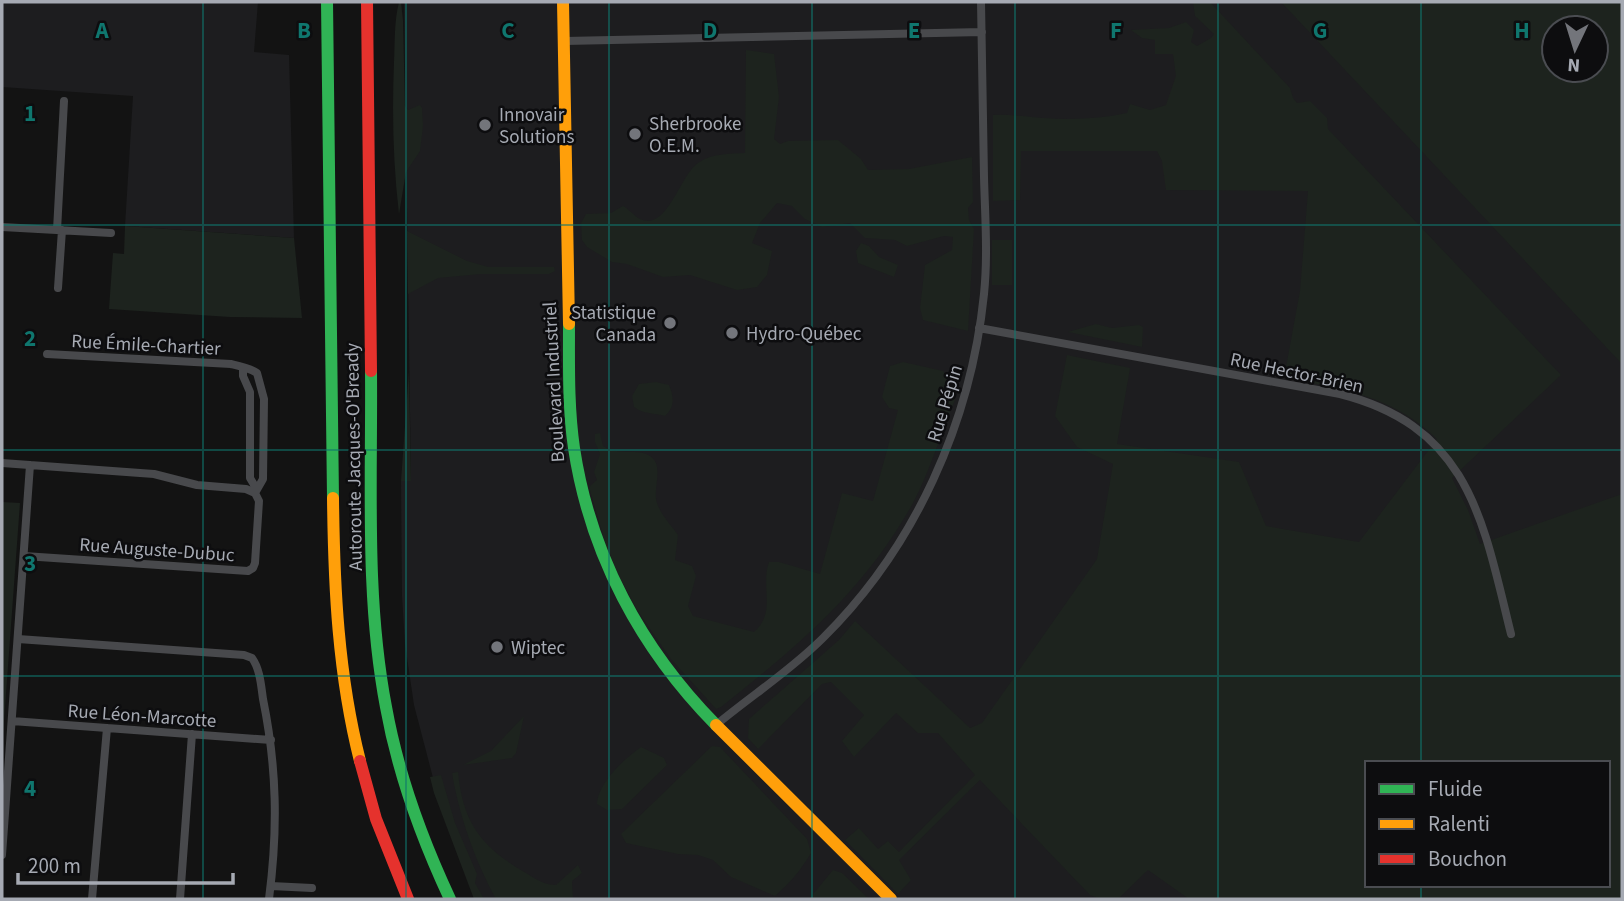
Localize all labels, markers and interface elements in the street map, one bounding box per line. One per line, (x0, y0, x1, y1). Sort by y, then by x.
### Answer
text: A (94, 14, 109, 47)
text: B (297, 14, 311, 47)
text: C (501, 14, 515, 47)
text: D (703, 14, 717, 47)
text: E (908, 14, 920, 47)
text: F (1110, 14, 1122, 47)
text: G (1313, 14, 1327, 47)
text: H (1514, 14, 1530, 47)
north arrow (1540, 14, 1610, 84)
text: N (1567, 51, 1581, 78)
text: 1 (24, 97, 36, 130)
place label: Innovair Solutions (499, 102, 574, 151)
place label: Sherbrooke O.E.M. (649, 111, 742, 160)
marker: Innovair Solutions (477, 117, 493, 133)
marker: Sherbrooke O.E.M. (627, 126, 643, 142)
place label: Statistique Canada (571, 300, 656, 349)
street label: Boulevard Industriel (537, 301, 572, 463)
marker: Statistique Canada (662, 315, 678, 331)
place label: Hydro-Québec (746, 321, 862, 348)
text: 2 (24, 322, 36, 355)
marker: Hydro-Québec (724, 325, 740, 341)
street label: Rue Émile-Chartier (70, 328, 222, 363)
street label: Autoroute Jacques-O'Bready (339, 343, 370, 571)
street label: Rue Hector-Brien (1228, 346, 1366, 401)
street label: Rue Pépin (921, 361, 970, 446)
street label: Rue Auguste-Dubuc (78, 532, 236, 569)
text: 3 (24, 547, 36, 580)
place label: Wiptec (511, 635, 565, 662)
marker: Wiptec (489, 639, 505, 655)
street label: Rue Léon-Marcotte (67, 698, 217, 735)
legend (1365, 761, 1610, 887)
text: 4 (24, 772, 36, 805)
text: Fluide (1428, 774, 1482, 804)
text: Ralenti (1428, 809, 1490, 839)
scale bar (18, 842, 233, 886)
text: Bouchon (1428, 844, 1507, 874)
text: 200 m (28, 851, 81, 881)

